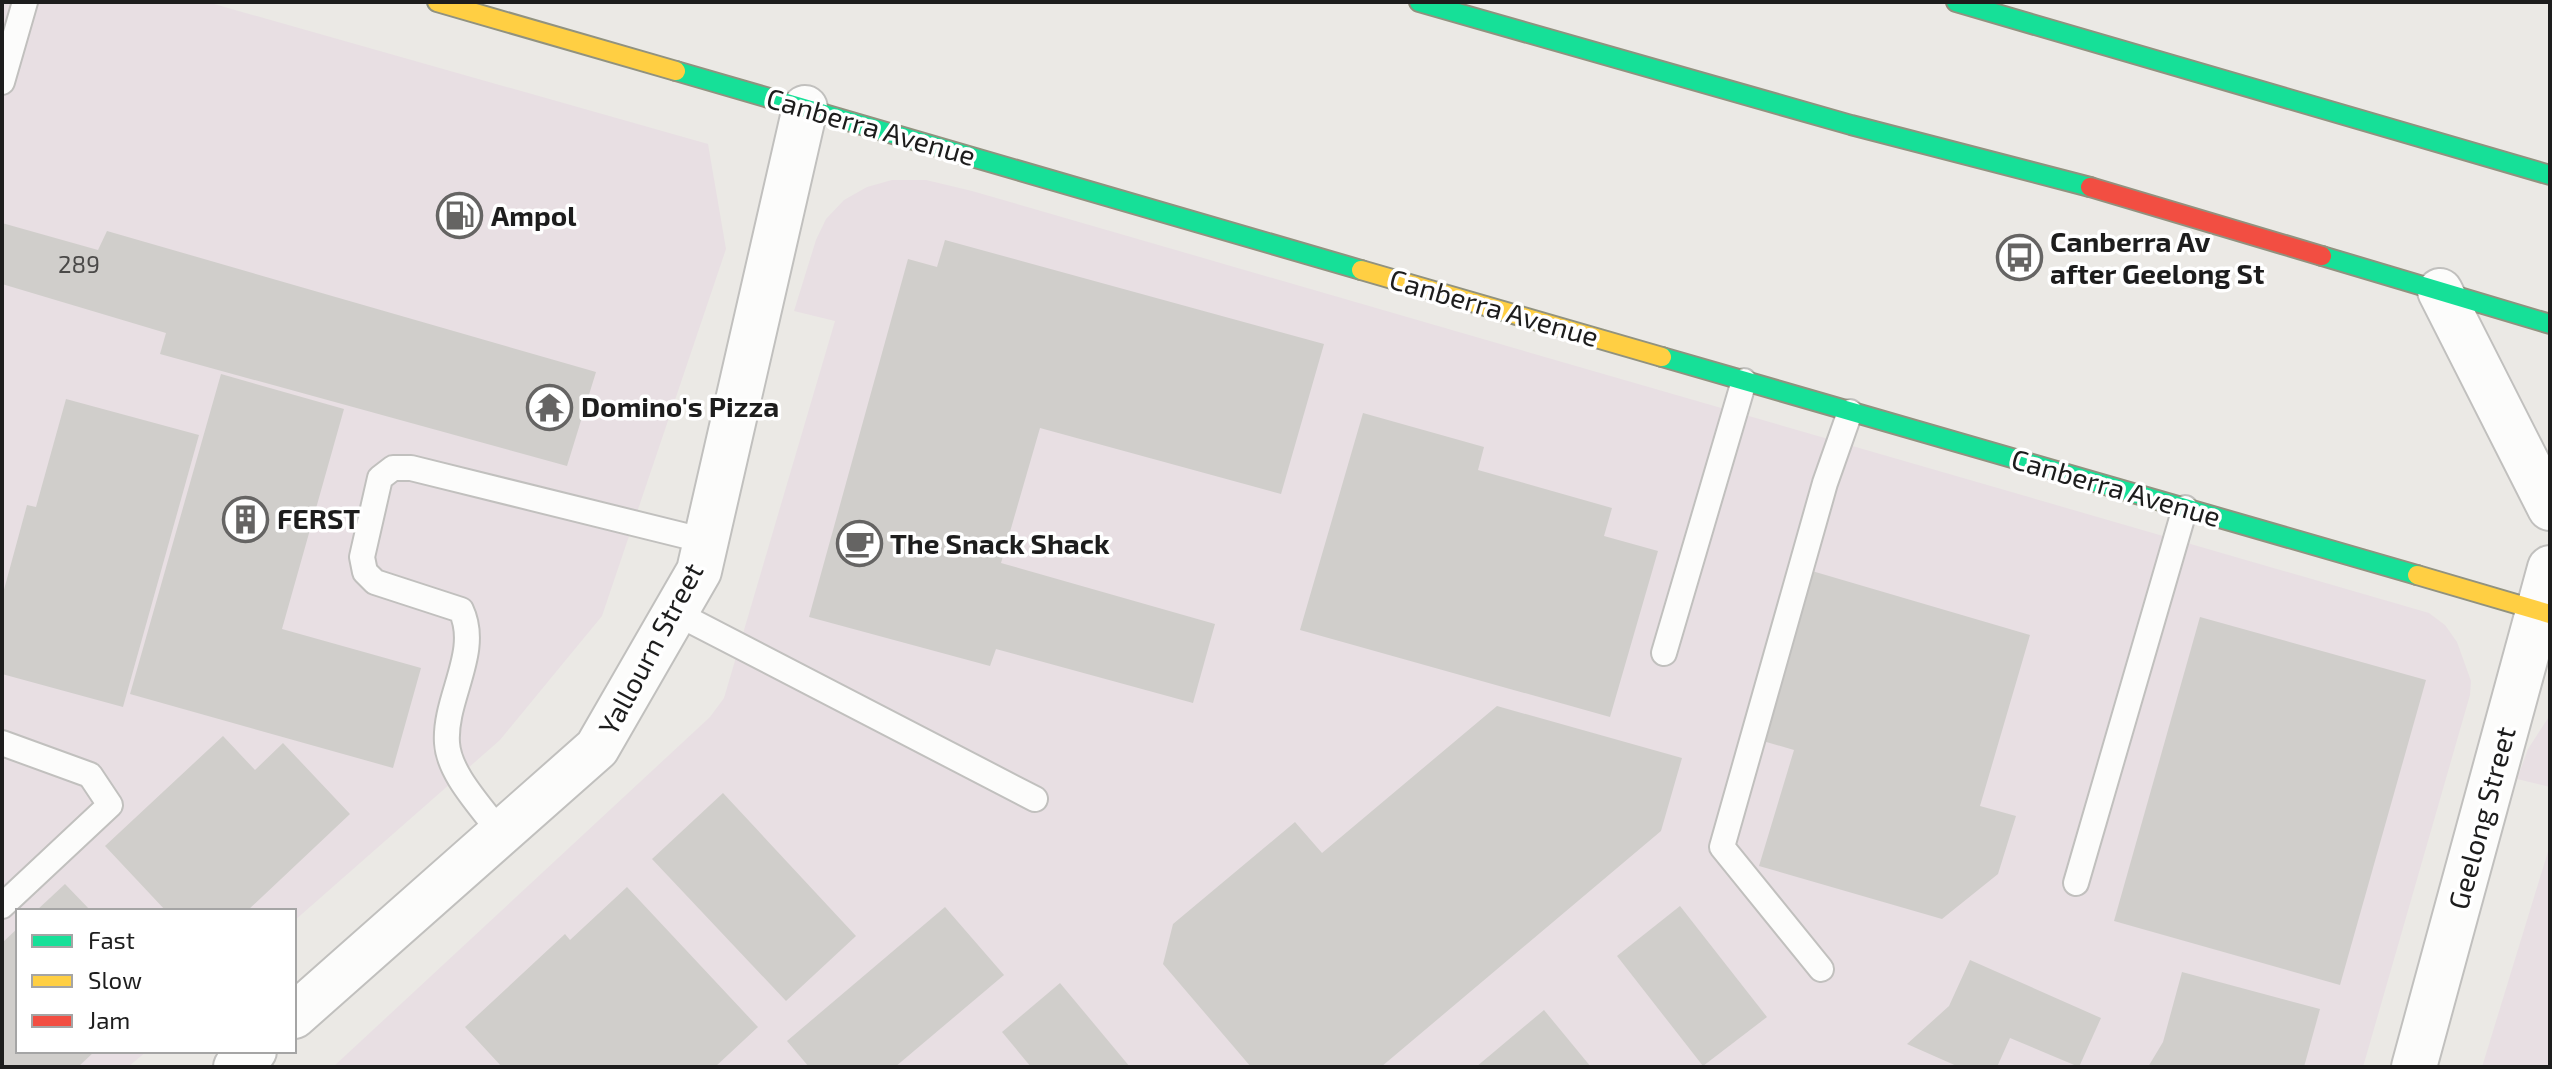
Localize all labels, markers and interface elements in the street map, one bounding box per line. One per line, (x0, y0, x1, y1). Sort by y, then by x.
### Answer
street label: Canberra Avenue (763, 80, 980, 172)
fuel station icon: Ampol (436, 192, 484, 240)
place label: Ampol (491, 198, 577, 232)
place label: Canberra Av after Geelong St (2050, 224, 2264, 290)
bus stop icon: Canberra Av after Geelong St (1995, 234, 2043, 282)
house number: 289 (58, 249, 100, 278)
street label: Canberra Avenue (1386, 261, 1603, 353)
temple icon: Domino's Pizza (526, 383, 574, 431)
place label: Domino's Pizza (581, 389, 779, 423)
street label: Canberra Avenue (2008, 441, 2225, 533)
building icon: FERST (222, 495, 270, 543)
place label: FERST (277, 501, 360, 535)
cafe icon: The Snack Shack (835, 520, 883, 568)
place label: The Snack Shack (890, 526, 1110, 560)
street label: Yallourn Street (591, 557, 710, 740)
street label: Geelong Street (2440, 723, 2522, 913)
legend (16, 909, 296, 1053)
text: Fast (88, 925, 135, 954)
text: Slow (88, 965, 142, 994)
text: Jam (88, 1005, 130, 1034)

